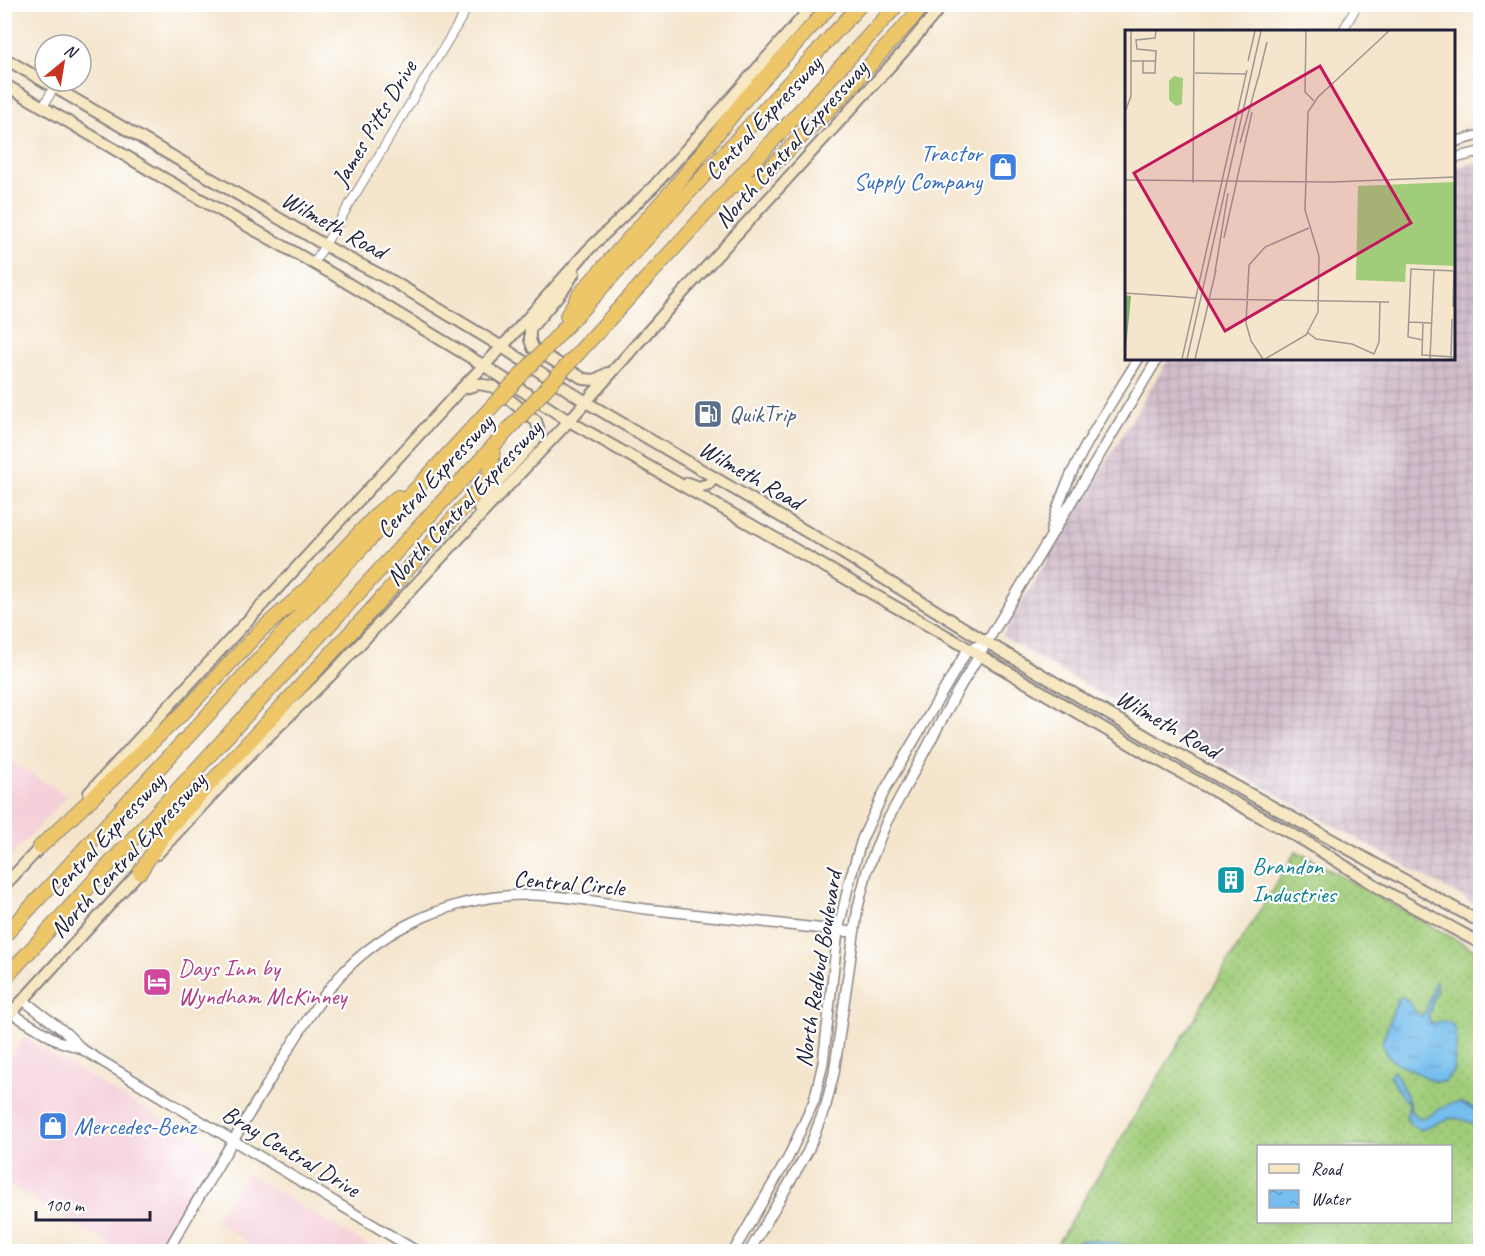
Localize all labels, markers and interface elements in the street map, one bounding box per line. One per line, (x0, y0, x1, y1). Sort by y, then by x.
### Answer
inset map (1125, 30, 1455, 360)
north arrow (33, 33, 93, 93)
text: N (61, 40, 82, 64)
street label: Central Expressway (698, 48, 829, 186)
street label: James Pitts Drive (324, 53, 424, 192)
street label: North Central Expressway (708, 53, 875, 234)
place label: Tractor Supply Company (854, 138, 984, 196)
shop icon: Tractor Supply Company (987, 151, 1019, 183)
street label: Wilmeth Road (276, 184, 395, 268)
fuel station icon: QuikTrip (692, 398, 724, 430)
place label: QuikTrip (729, 399, 797, 429)
street label: Central Expressway (370, 406, 501, 544)
street label: North Central Expressway (380, 413, 550, 592)
street label: Wilmeth Road (694, 433, 811, 519)
street label: Wilmeth Road (1111, 682, 1228, 768)
street label: Central Expressway (41, 765, 172, 903)
street label: North Central Expressway (44, 765, 214, 944)
place label: Brandon Industries (1252, 851, 1338, 909)
street label: Central Circle (512, 863, 628, 903)
building icon: Brandon Industries (1215, 864, 1247, 896)
street label: North Redbud Boulevard (788, 865, 849, 1069)
place label: Days Inn by Wyndham McKinney (178, 953, 348, 1011)
hotel icon: Days Inn by Wyndham McKinney (141, 966, 173, 998)
street label: Bray Central Drive (217, 1098, 367, 1205)
shop icon: Mercedes-Benz (37, 1110, 69, 1142)
place label: Mercedes-Benz (74, 1111, 198, 1141)
legend (1257, 1145, 1452, 1223)
text: Road (1311, 1158, 1344, 1180)
scale bar (36, 1184, 150, 1222)
text: Water (1311, 1188, 1352, 1210)
text: 100 m (45, 1194, 86, 1216)

